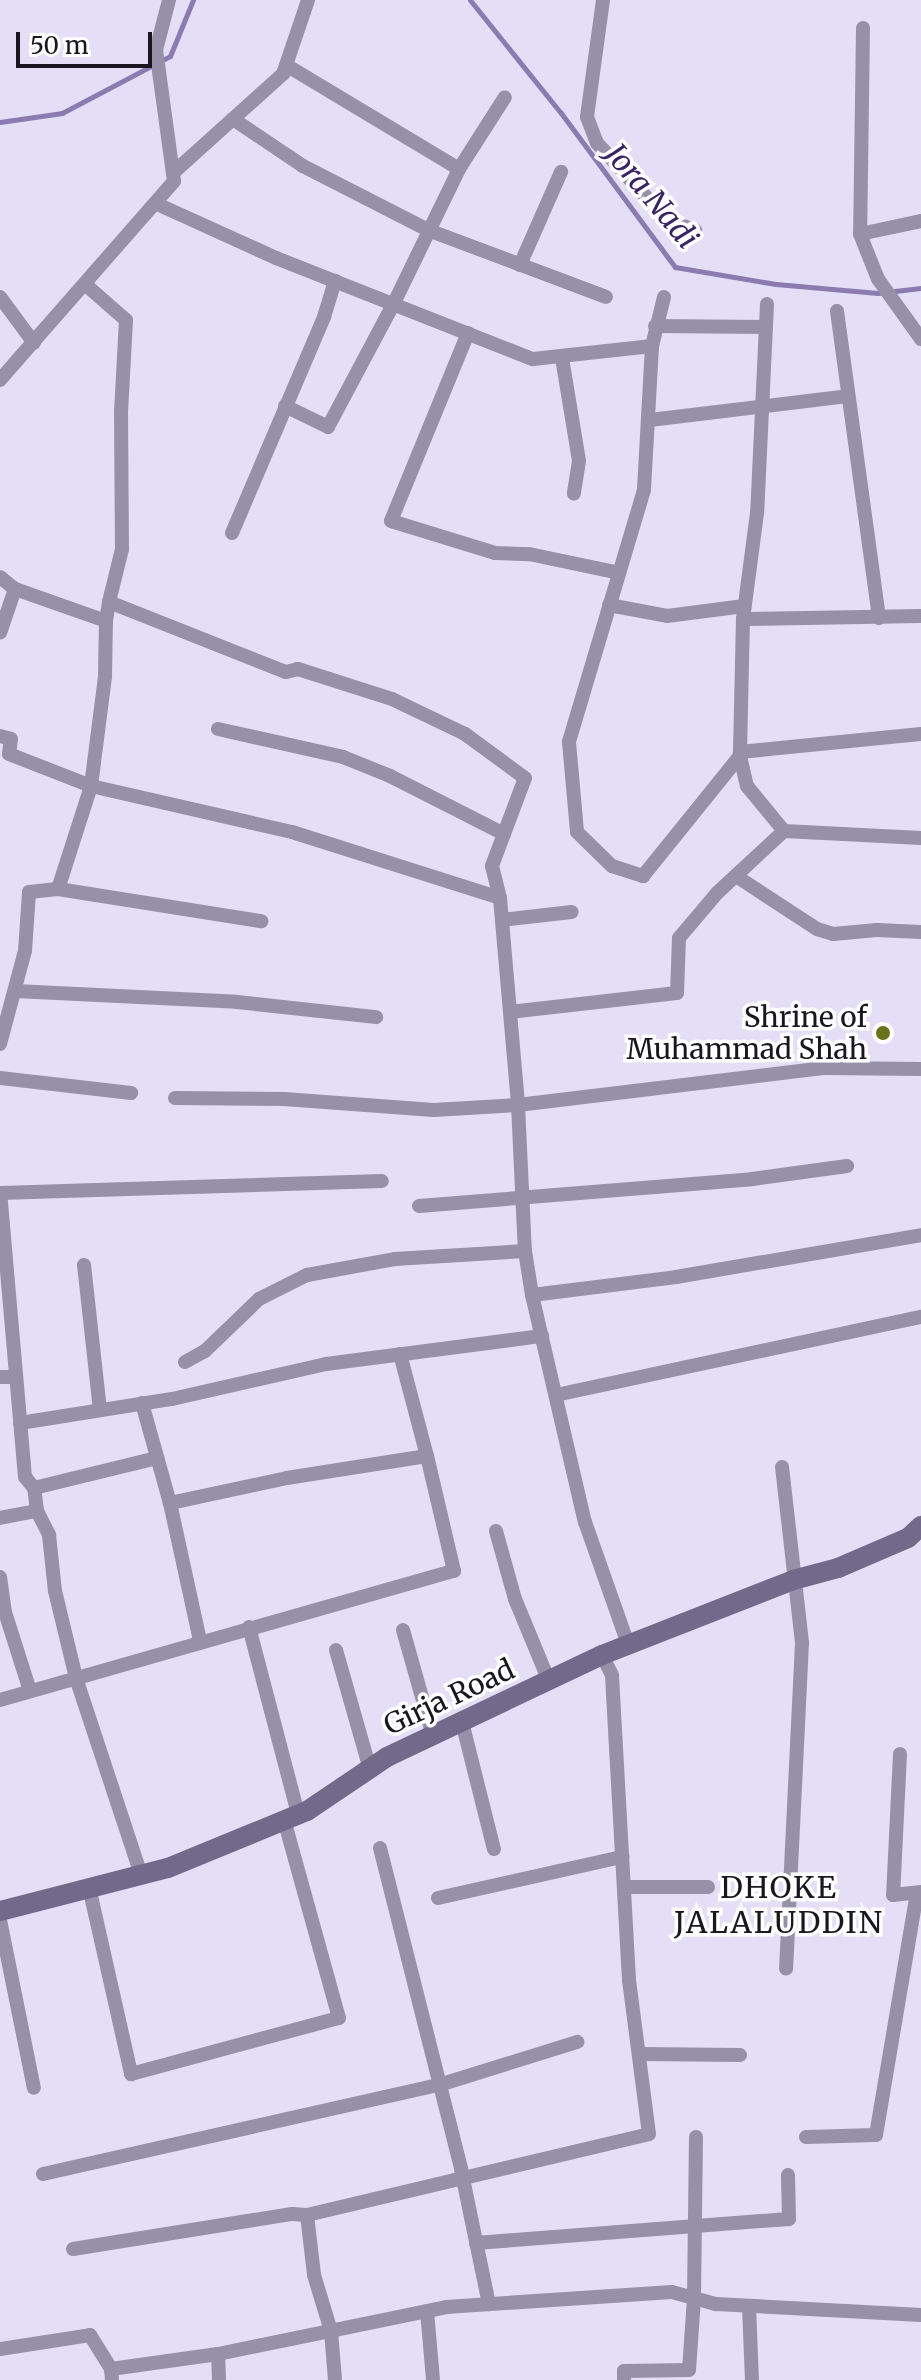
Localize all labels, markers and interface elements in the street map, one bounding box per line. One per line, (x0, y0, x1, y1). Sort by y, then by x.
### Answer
scale bar (20, 16, 156, 66)
text: 50 m (30, 30, 89, 61)
water label: Jora Nadi (598, 136, 706, 256)
place label: Shrine of Muhammad Shah (627, 1000, 867, 1066)
marker: Shrine of Muhammad Shah (874, 1024, 892, 1042)
street label: Girja Road (379, 1652, 519, 1742)
district label: DHOKE JALALUDDIN (674, 1869, 884, 1940)

